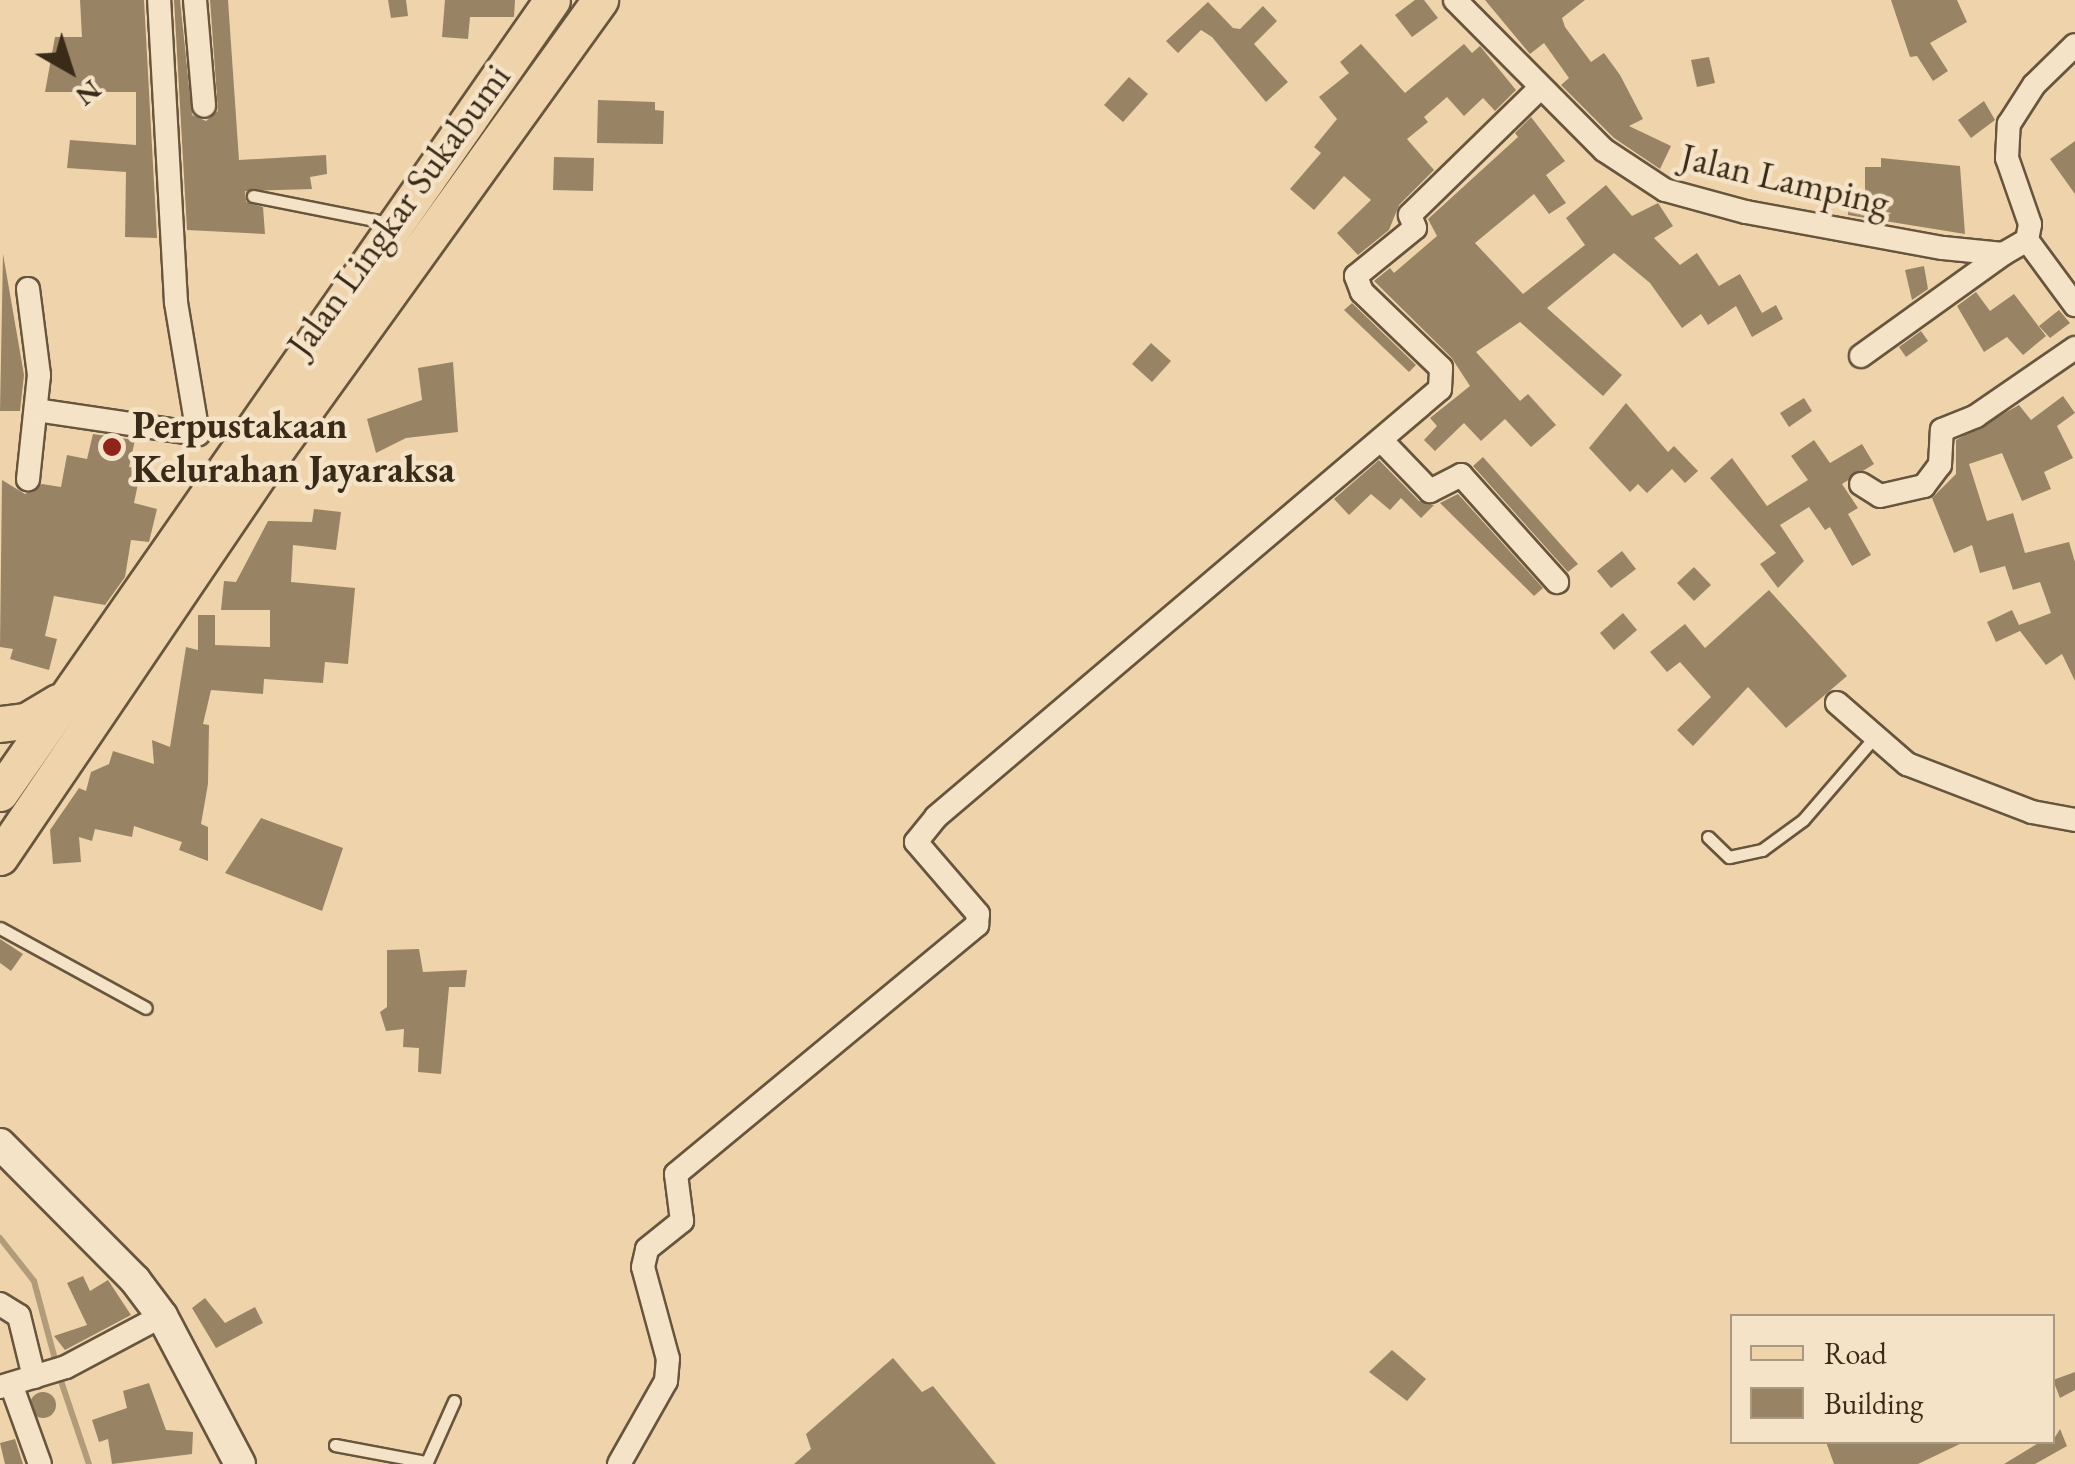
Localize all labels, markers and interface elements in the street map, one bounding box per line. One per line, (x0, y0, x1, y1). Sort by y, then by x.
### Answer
north arrow (20, 20, 120, 120)
street label: Jalan Lingkar Sukabumi (277, 55, 519, 365)
text: N (69, 72, 109, 114)
street label: Jalan Lamping (1676, 133, 1894, 225)
place label: Perpustakaan Kelurahan Jayaraksa (132, 402, 455, 492)
marker: Perpustakaan Kelurahan Jayaraksa (101, 436, 123, 458)
legend (1730, 1314, 2055, 1444)
text: Road (1824, 1334, 1887, 1373)
text: Building (1824, 1384, 1923, 1423)

